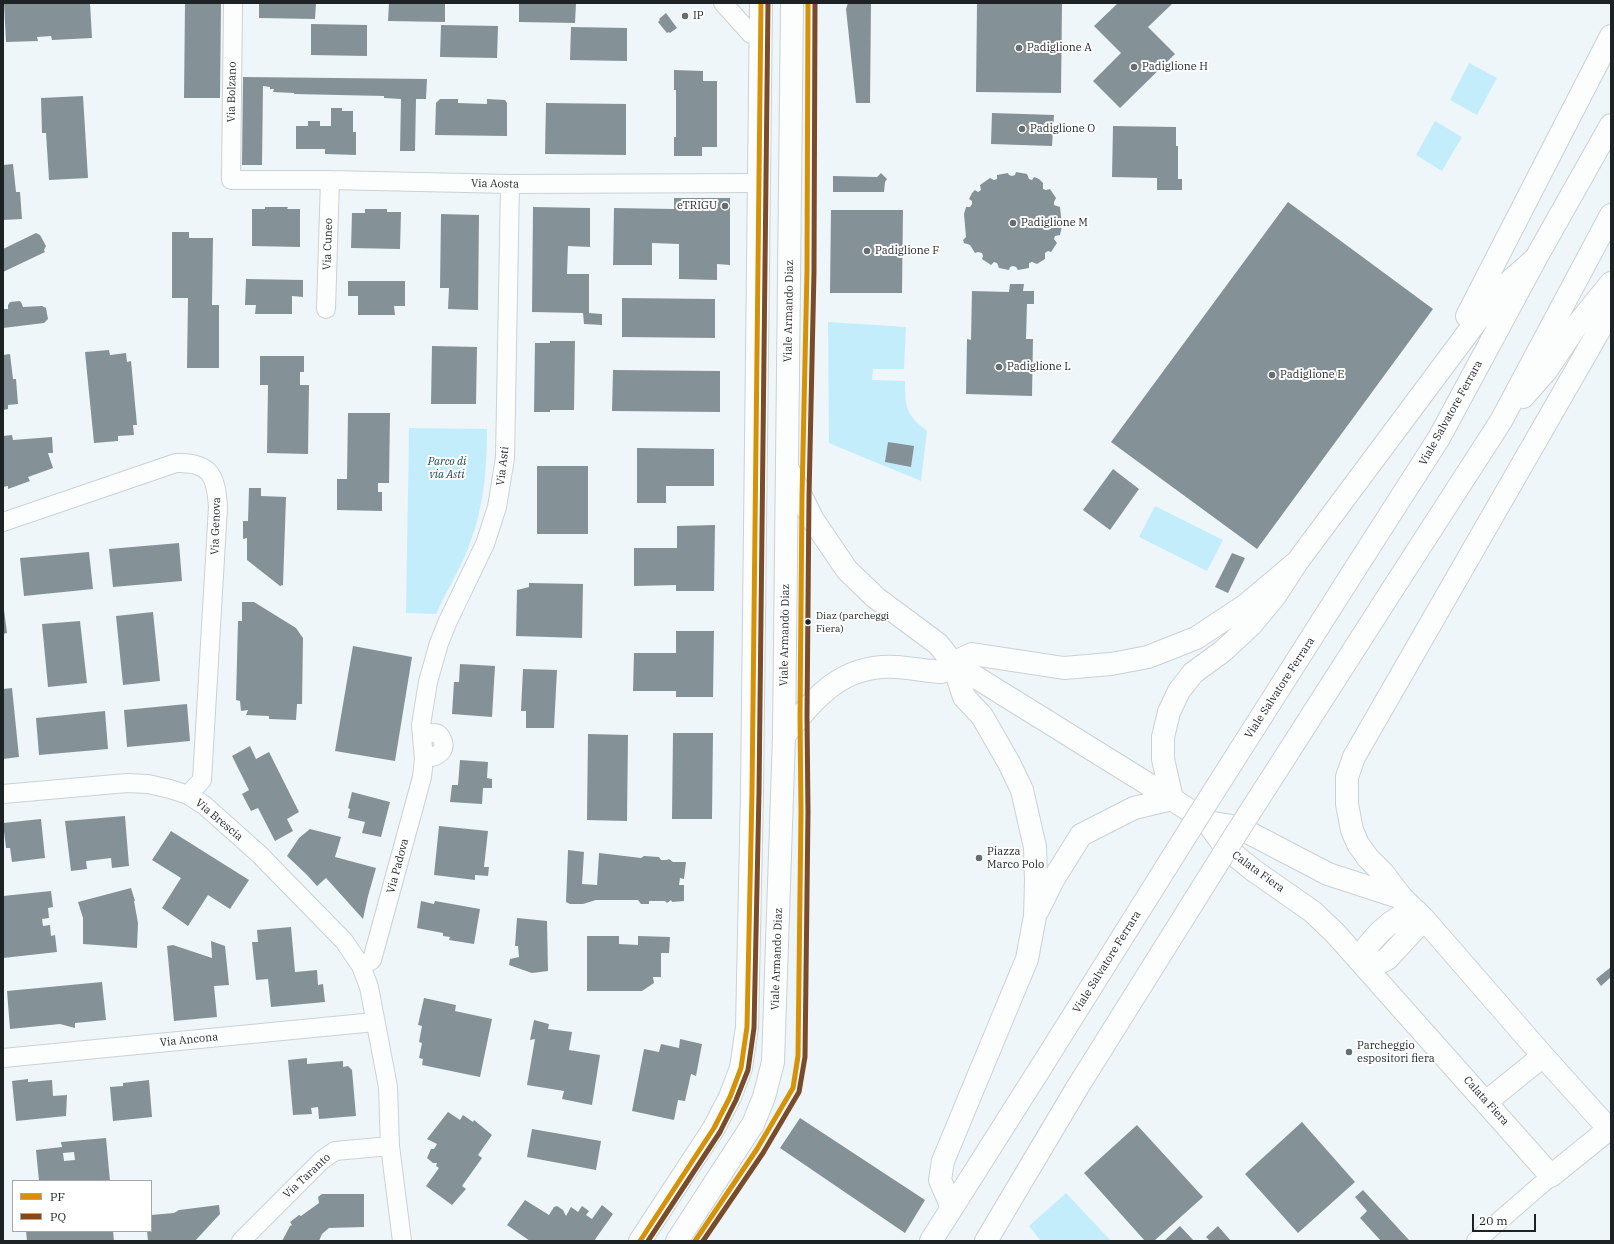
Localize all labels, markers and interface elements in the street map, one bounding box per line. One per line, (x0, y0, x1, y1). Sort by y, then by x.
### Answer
place label: IP (693, 9, 704, 23)
marker: IP (680, 11, 690, 21)
place label: Padiglione A (1027, 41, 1092, 55)
marker: Padiglione A (1014, 43, 1024, 53)
place label: Padiglione H (1142, 60, 1208, 74)
street label: Via Bolzano (225, 61, 239, 123)
marker: Padiglione H (1129, 62, 1139, 72)
place label: Padiglione O (1030, 122, 1095, 136)
marker: Padiglione O (1017, 124, 1027, 134)
street label: Via Aosta (471, 177, 519, 191)
place label: eTRIGU (677, 199, 717, 213)
marker: eTRIGU (720, 201, 730, 211)
place label: Padiglione M (1021, 216, 1088, 230)
street label: Via Cuneo (320, 218, 336, 270)
marker: Padiglione M (1008, 218, 1018, 228)
place label: Padiglione F (875, 244, 939, 258)
marker: Padiglione F (862, 246, 872, 256)
street label: Viale Armando Diaz (782, 260, 796, 362)
street label: Viale Salvatore Ferrara (1417, 358, 1485, 468)
place label: Padiglione L (1007, 360, 1071, 374)
marker: Padiglione L (994, 362, 1004, 372)
place label: Padiglione E (1280, 368, 1344, 382)
marker: Padiglione E (1267, 370, 1277, 380)
street label: Via Asti (494, 446, 512, 486)
park label: Parco di via Asti (428, 455, 466, 481)
street label: Via Genova (208, 497, 224, 555)
street label: Viale Armando Diaz (778, 584, 792, 686)
place label: Diaz (parcheggi Fiera) (816, 610, 889, 634)
marker: Diaz (parcheggi Fiera) (803, 617, 813, 627)
street label: Viale Salvatore Ferrara (1242, 635, 1318, 741)
street label: Via Brescia (193, 796, 245, 844)
street label: Via Padova (384, 837, 412, 895)
place label: Piazza Marco Polo (987, 845, 1044, 871)
street label: Calata Fiera (1229, 849, 1287, 895)
marker: Piazza Marco Polo (974, 853, 984, 863)
street label: Viale Armando Diaz (769, 908, 785, 1010)
street label: Viale Salvatore Ferrara (1070, 908, 1144, 1016)
street label: Via Ancona (159, 1030, 219, 1050)
place label: Parcheggio espositori fiera (1357, 1039, 1435, 1065)
marker: Parcheggio espositori fiera (1344, 1047, 1354, 1057)
street label: Calata Fiera (1461, 1074, 1511, 1128)
street label: Via Taranto (281, 1151, 333, 1201)
legend (12, 1180, 152, 1232)
text: PF (50, 1189, 65, 1204)
scale bar (1474, 1206, 1538, 1232)
text: PQ (50, 1209, 66, 1224)
text: 20 m (1479, 1213, 1508, 1228)

